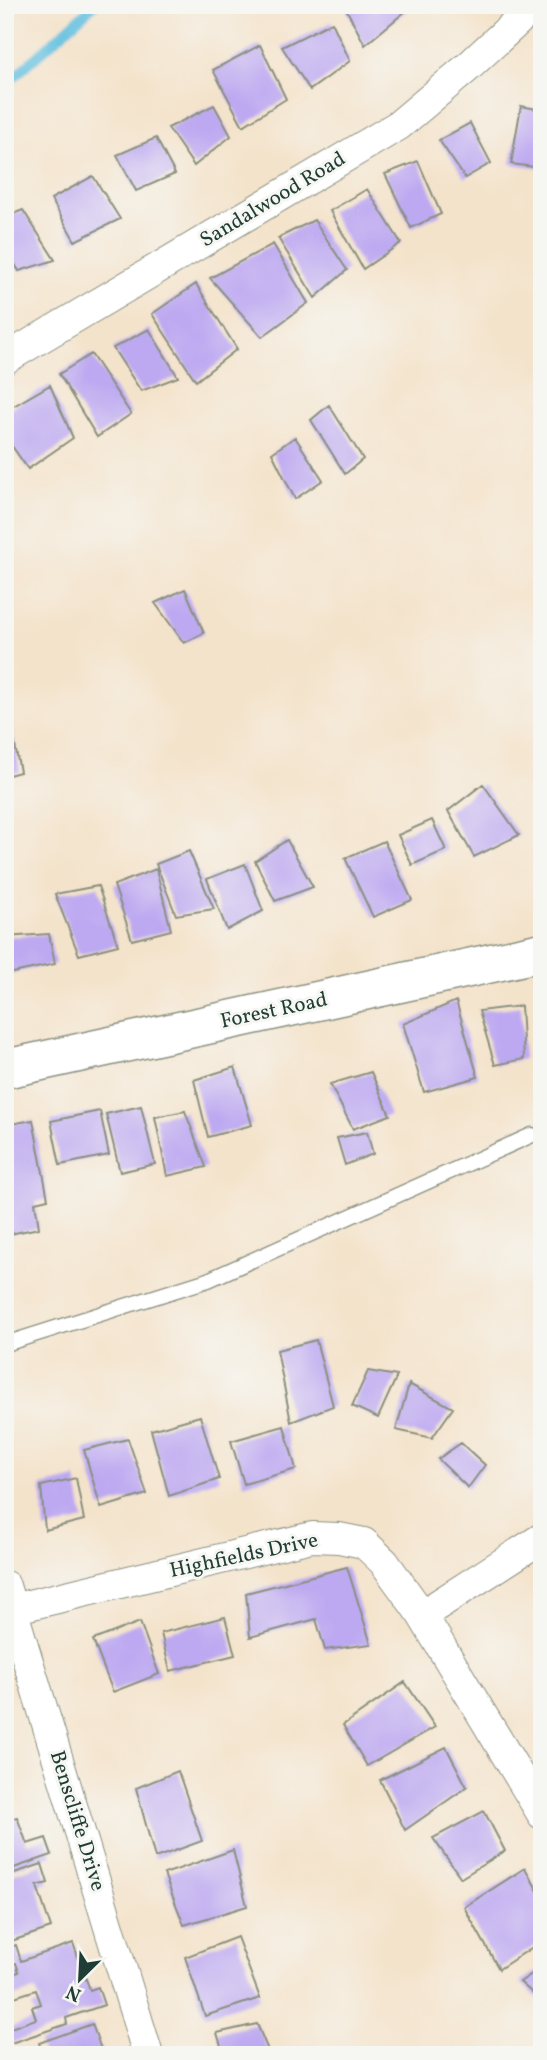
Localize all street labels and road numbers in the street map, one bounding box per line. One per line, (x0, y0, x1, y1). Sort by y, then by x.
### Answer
street label: Sandalwood Road (195, 145, 351, 255)
street label: Forest Road (218, 986, 330, 1036)
street label: Highfields Drive (167, 1526, 321, 1586)
street label: Benscliffe Drive (42, 1747, 112, 1895)

